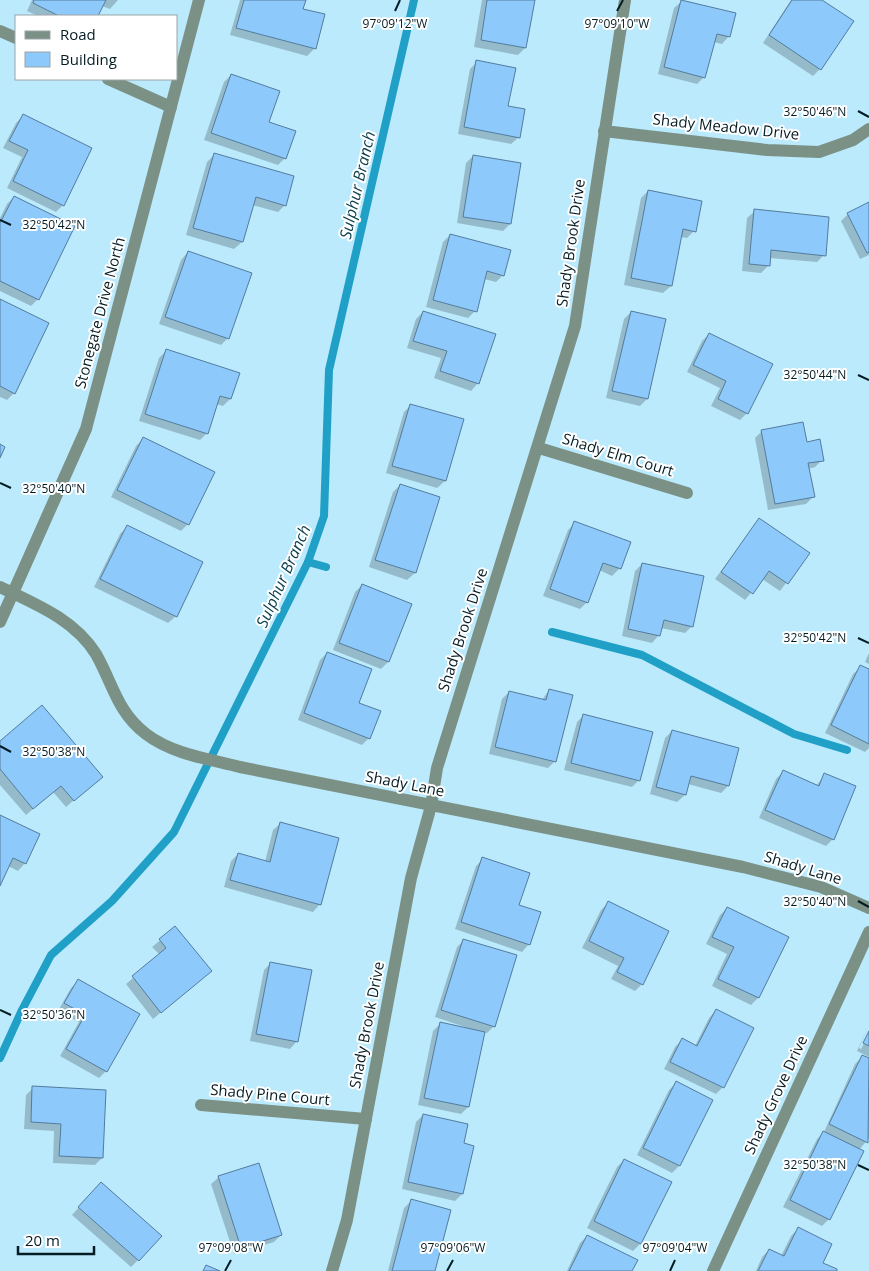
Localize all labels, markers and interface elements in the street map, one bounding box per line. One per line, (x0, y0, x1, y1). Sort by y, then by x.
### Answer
legend (15, 15, 178, 80)
text: 97°09'12"W (363, 15, 427, 32)
text: 97°09'10"W (585, 15, 649, 32)
text: Road (60, 24, 96, 44)
text: Building (60, 49, 117, 69)
text: 32°50'46"N (784, 103, 846, 120)
street label: Shady Meadow Drive (652, 108, 800, 144)
water label: Sulphur Branch (334, 129, 380, 241)
street label: Shady Brook Drive (551, 178, 589, 308)
text: 32°50'42"N (23, 216, 85, 233)
street label: Stonegate Drive North (69, 235, 129, 391)
text: 32°50'44"N (784, 366, 846, 383)
street label: Shady Elm Court (560, 428, 676, 480)
text: 32°50'40"N (23, 480, 85, 497)
water label: Sulphur Branch (251, 521, 315, 631)
street label: Shady Brook Drive (433, 565, 491, 694)
text: 32°50'42"N (784, 629, 846, 646)
text: 32°50'38"N (23, 743, 85, 760)
street label: Shady Lane (364, 766, 446, 800)
street label: Shady Lane (762, 846, 845, 888)
text: 32°50'40"N (784, 893, 846, 910)
street label: Shady Brook Drive (344, 960, 388, 1090)
text: 32°50'36"N (23, 1006, 85, 1023)
street label: Shady Grove Drive (739, 1032, 811, 1157)
street label: Shady Pine Court (210, 1079, 331, 1109)
text: 32°50'38"N (784, 1156, 846, 1173)
scale bar (18, 1224, 94, 1256)
text: 20 m (25, 1230, 60, 1250)
text: 97°09'08"W (199, 1239, 263, 1256)
text: 97°09'06"W (421, 1239, 485, 1256)
text: 97°09'04"W (643, 1239, 707, 1256)

